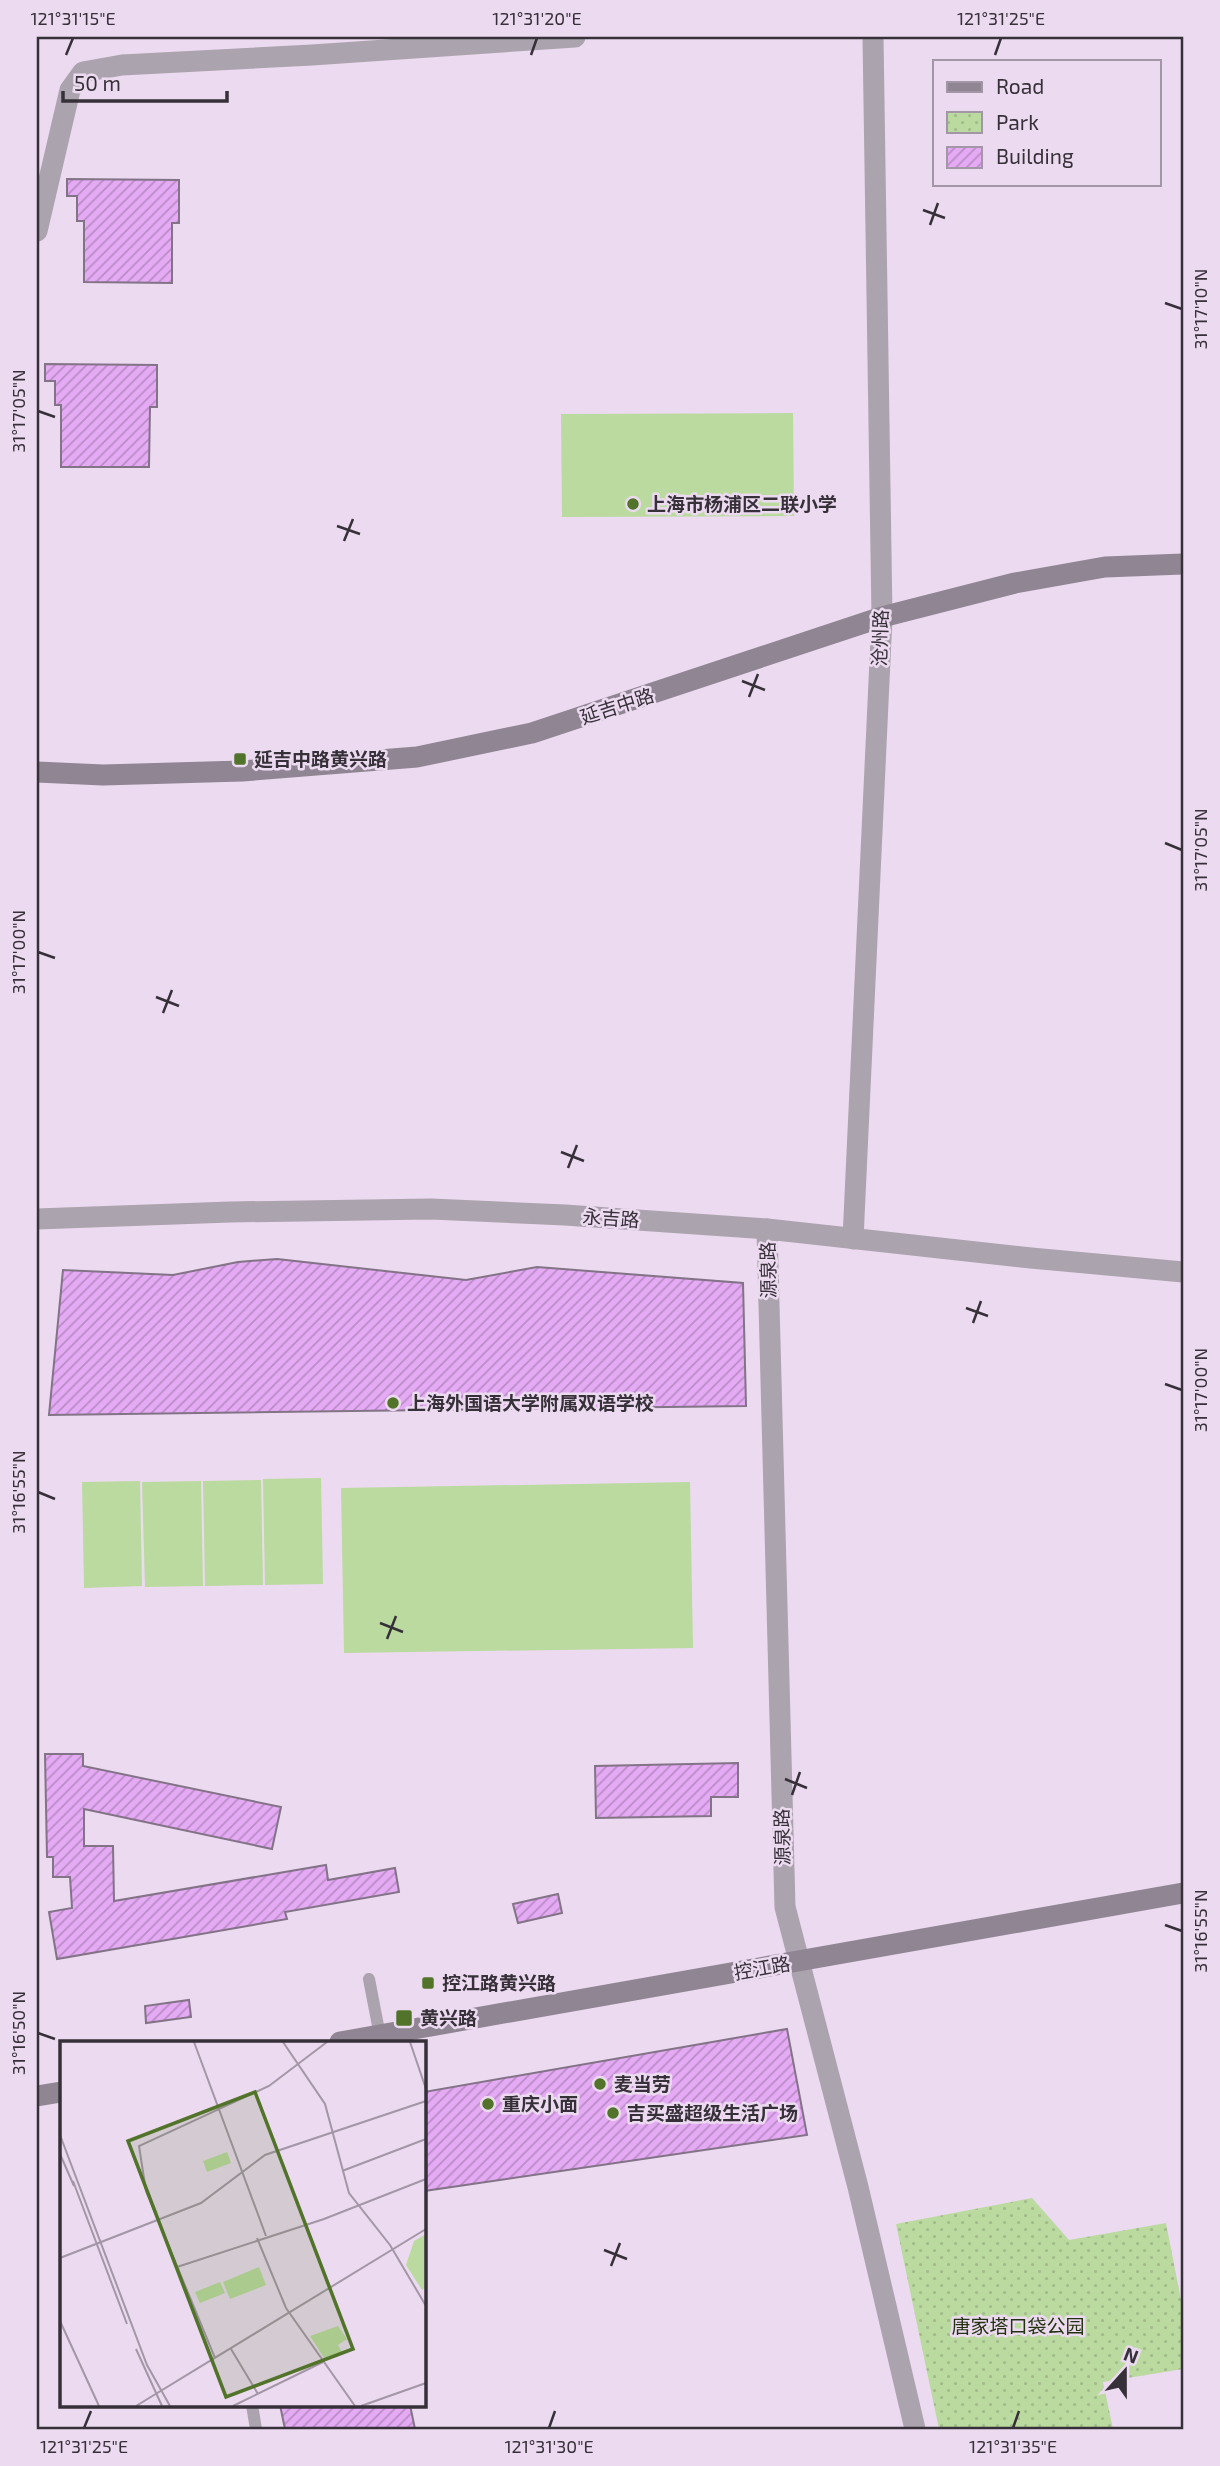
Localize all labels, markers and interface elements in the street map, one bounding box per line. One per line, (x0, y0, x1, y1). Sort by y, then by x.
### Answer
text: 121°31'15"E (30, 7, 116, 29)
text: 121°31'20"E (492, 7, 582, 29)
text: 121°31'25"E (957, 7, 1045, 29)
scale bar (63, 60, 228, 104)
legend (933, 60, 1160, 186)
text: 50 m (74, 70, 121, 95)
text: Road (996, 73, 1044, 98)
text: Park (996, 109, 1039, 134)
text: Building (996, 143, 1074, 168)
text: 31°17'10"N (1189, 269, 1211, 349)
text: 31°17'05"N (7, 369, 29, 453)
place label: 上海市杨浦区二联小学 (647, 492, 837, 515)
marker: 上海市杨浦区二联小学 (625, 496, 641, 512)
street label: 沧州路 (867, 609, 892, 667)
street label: 延吉中路 (577, 683, 657, 728)
place label: 延吉中路黄兴路 (254, 747, 387, 770)
marker: 延吉中路黄兴路 (232, 751, 248, 767)
text: 31°17'05"N (1189, 808, 1211, 892)
text: 31°17'00"N (7, 910, 29, 994)
street label: 永吉路 (582, 1204, 640, 1231)
street label: 源泉路 (756, 1241, 779, 1299)
text: 31°17'00"N (1189, 1348, 1211, 1432)
place label: 上海外国语大学附属双语学校 (407, 1391, 654, 1414)
marker: 上海外国语大学附属双语学校 (385, 1395, 401, 1411)
text: 31°16'55"N (7, 1450, 29, 1534)
street label: 源泉路 (770, 1808, 793, 1866)
text: 31°16'55"N (1189, 1889, 1211, 1973)
street label: 控江路 (732, 1951, 792, 1984)
place label: 控江路黄兴路 (442, 1971, 556, 1994)
marker: 控江路黄兴路 (420, 1975, 436, 1991)
text: 31°16'50"N (7, 1991, 29, 2075)
place label: 黄兴路 (420, 2006, 477, 2029)
marker: 黄兴路 (394, 2008, 414, 2028)
inset map (60, 2041, 425, 2406)
place label: 麦当劳 (614, 2072, 671, 2095)
marker: 麦当劳 (592, 2076, 608, 2092)
place label: 重庆小面 (502, 2092, 578, 2115)
marker: 重庆小面 (480, 2096, 496, 2112)
place label: 吉买盛超级生活广场 (627, 2101, 798, 2124)
marker: 吉买盛超级生活广场 (605, 2105, 621, 2121)
park label: 唐家塔口袋公园 (951, 2314, 1085, 2337)
north arrow (1090, 2336, 1160, 2406)
text: N (1121, 2341, 1142, 2368)
text: 121°31'25"E (40, 2435, 128, 2457)
text: 121°31'30"E (504, 2435, 594, 2457)
text: 121°31'35"E (969, 2435, 1057, 2457)

